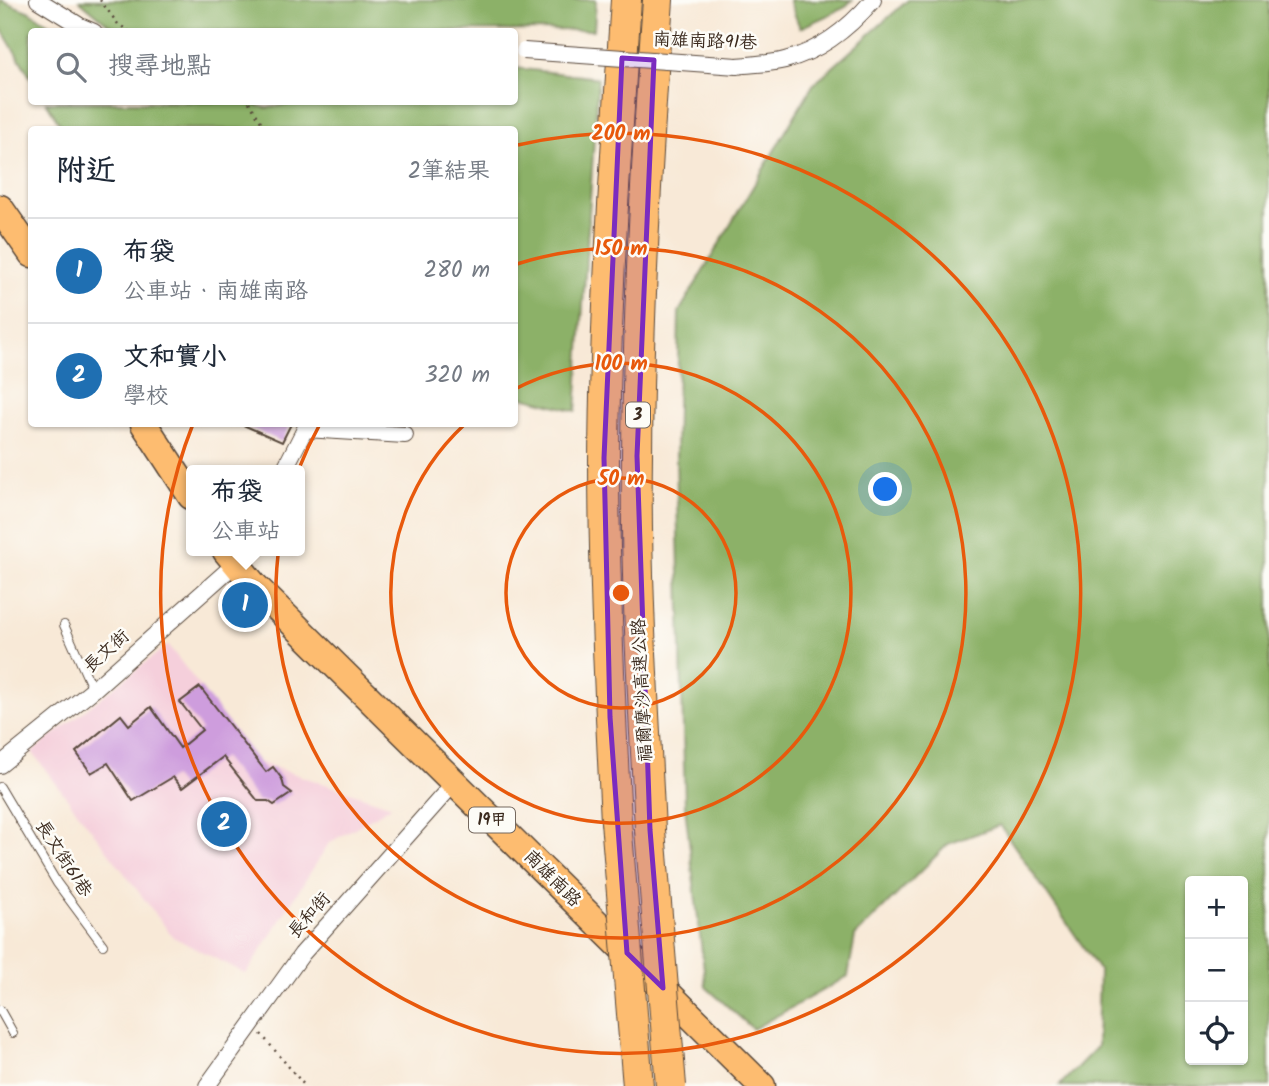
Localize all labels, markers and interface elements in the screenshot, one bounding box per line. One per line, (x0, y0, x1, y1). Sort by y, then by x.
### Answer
street label: 南雄南路91巷 (652, 26, 758, 58)
search box (28, 28, 518, 105)
text: 搜尋地點 (108, 46, 212, 88)
icon: search (52, 48, 90, 86)
text: 200 m (591, 118, 651, 151)
text: 附近 (56, 148, 116, 196)
text: 2筆結果 (408, 154, 490, 190)
text: 布袋 (123, 232, 175, 274)
text: 150 m (594, 233, 648, 266)
text: 1 (76, 253, 82, 289)
text: 280 m (424, 253, 490, 289)
text: 公車站 · 南雄南路 (123, 274, 308, 310)
text: 文和實小 (123, 337, 227, 379)
text: 100 m (594, 348, 648, 381)
text: 2 (72, 358, 86, 394)
text: 320 m (424, 358, 490, 394)
text: 學校 (123, 379, 169, 415)
road number: 3 (626, 402, 650, 428)
text: 50 m (597, 463, 644, 496)
popup (186, 465, 305, 556)
text: 布袋 (211, 472, 263, 514)
your location (868, 472, 902, 506)
text: 公車站 (211, 514, 280, 550)
pin: 1 (222, 579, 268, 631)
centre of rings (609, 581, 633, 605)
street label: 福爾摩沙高速公路 (625, 617, 661, 763)
street label: 長文街 (77, 623, 137, 681)
pin: 2 (201, 798, 247, 850)
road number: 19甲 (469, 807, 515, 832)
street label: 長文街61巷 (27, 814, 99, 904)
street label: 南雄南路 (516, 843, 588, 915)
map controls (1185, 876, 1248, 1065)
button: + (1185, 876, 1248, 939)
street label: 長和街 (281, 886, 339, 946)
button: − (1185, 939, 1248, 1002)
button: locate (1185, 1002, 1248, 1065)

